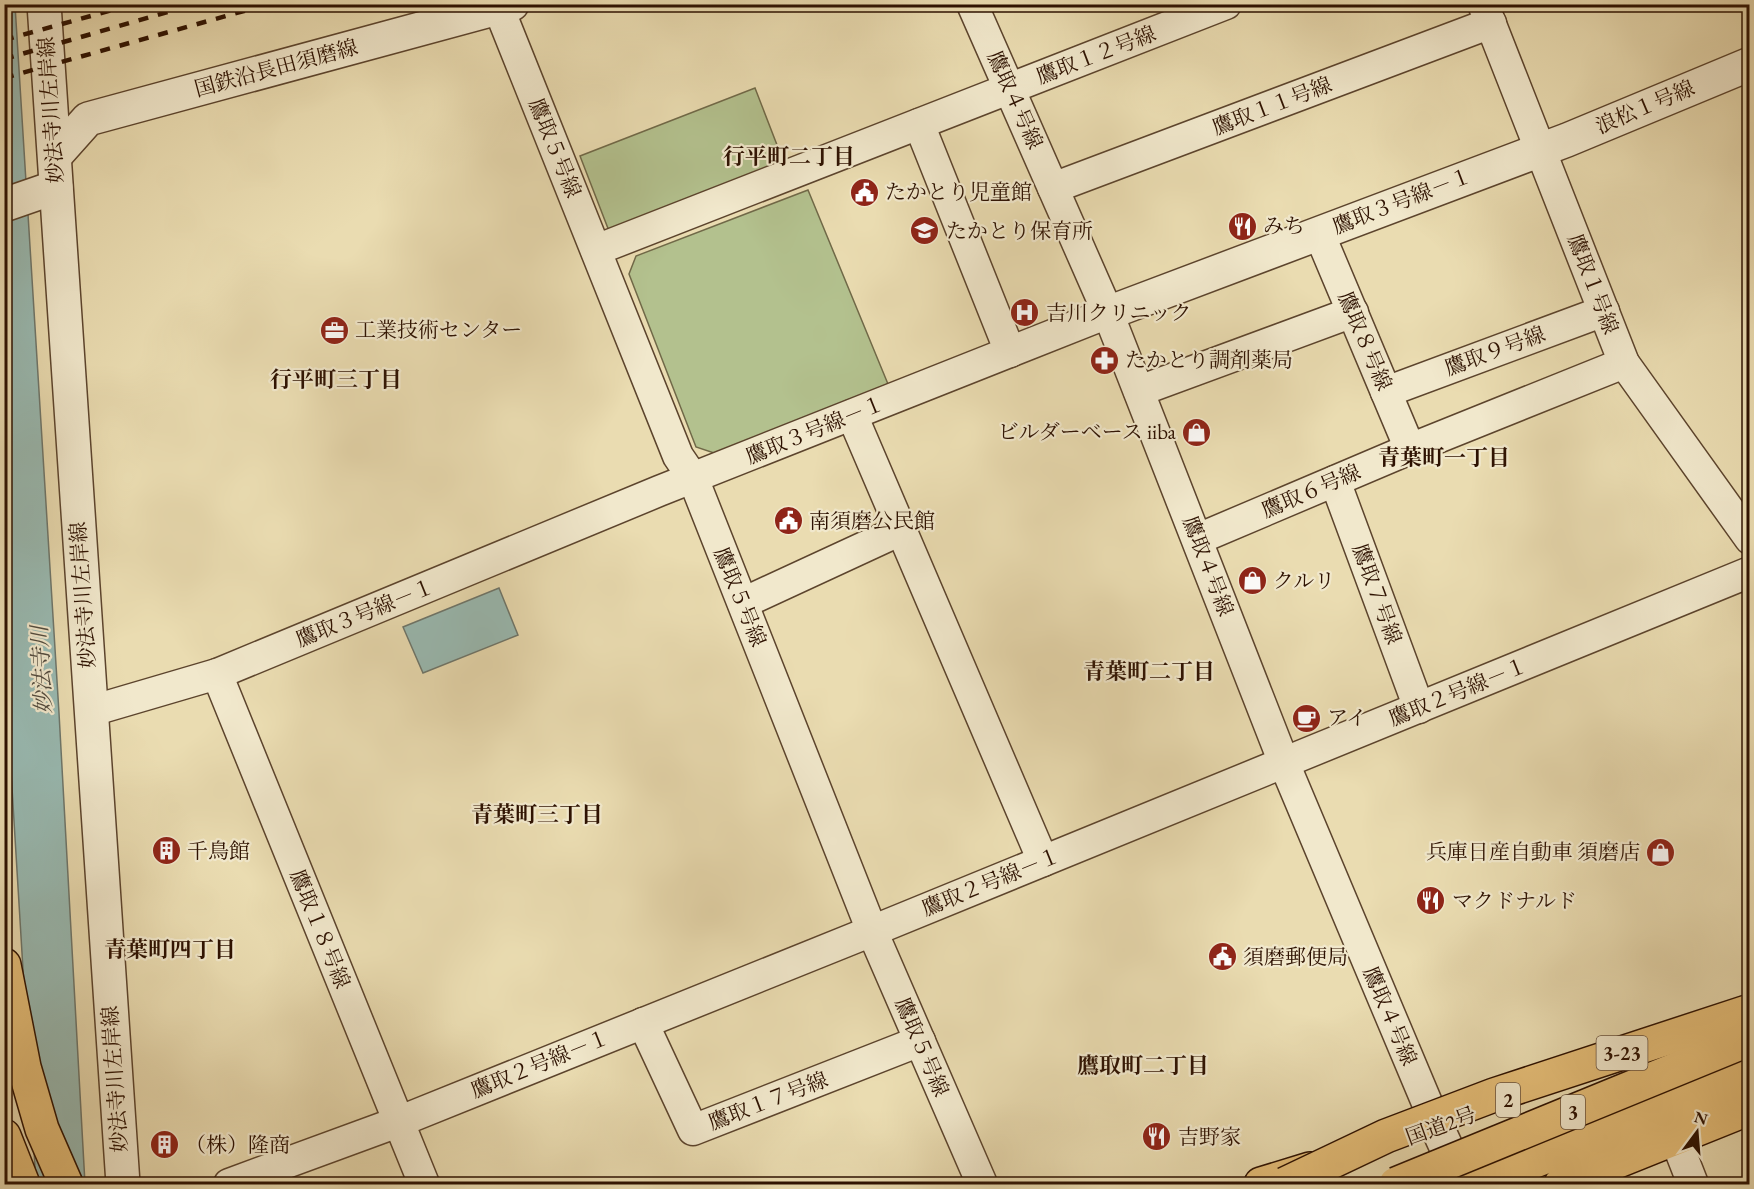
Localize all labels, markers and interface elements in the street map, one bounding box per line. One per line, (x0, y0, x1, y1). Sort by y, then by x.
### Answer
street label: 鷹取１２号線 (1032, 19, 1159, 90)
street label: 国鉄沿長田須磨線 (191, 33, 361, 102)
street label: 妙法寺川左岸線 (32, 36, 69, 184)
street label: 鷹取４号線 (982, 46, 1049, 153)
street label: 鷹取１１号線 (1208, 70, 1335, 141)
street label: 浪松１号線 (1591, 74, 1698, 139)
street label: 鷹取５号線 (523, 94, 588, 202)
district label: 行平町二丁目 (723, 142, 855, 171)
street label: 鷹取３号線－１ (1328, 162, 1475, 239)
public building icon: たかとり児童館 (848, 176, 880, 208)
place label: たかとり児童館 (885, 178, 1032, 205)
restaurant icon: みち (1226, 210, 1258, 242)
place label: みち (1263, 212, 1305, 239)
school or university icon: たかとり保育所 (909, 215, 941, 247)
place label: たかとり保育所 (946, 217, 1093, 244)
street label: 鷹取１号線 (1562, 230, 1625, 338)
street label: 鷹取８号線 (1333, 287, 1398, 394)
hospital icon: 吉川クリニック (1009, 297, 1041, 329)
place label: 吉川クリニック (1046, 299, 1192, 326)
office icon: 工業技術センター (318, 314, 350, 346)
place label: 工業技術センター (355, 316, 522, 343)
street label: 鷹取９号線 (1441, 320, 1549, 381)
pharmacy icon: たかとり調剤薬局 (1088, 344, 1120, 376)
place label: たかとり調剤薬局 (1125, 346, 1293, 373)
district label: 行平町三丁目 (270, 365, 402, 394)
street label: 鷹取３号線－１ (742, 389, 888, 470)
shop icon: ビルダーベース iiba (1181, 416, 1213, 448)
place label: ビルダーベース iiba (998, 418, 1177, 445)
district label: 青葉町一丁目 (1378, 443, 1510, 472)
street label: 鷹取６号線 (1257, 458, 1364, 523)
public building icon: 南須磨公民館 (772, 505, 804, 537)
place label: 南須磨公民館 (809, 507, 935, 534)
street label: 鷹取４号線 (1177, 512, 1240, 620)
street label: 妙法寺川左岸線 (64, 521, 101, 669)
street label: 鷹取７号線 (1347, 540, 1408, 648)
street label: 鷹取５号線 (708, 543, 773, 651)
shop icon: クルリ (1236, 565, 1268, 597)
place label: クルリ (1273, 567, 1335, 594)
street label: 鷹取３号線－１ (292, 572, 438, 653)
water label: 妙法寺川 (25, 623, 58, 715)
street label: 鷹取２号線－１ (1385, 651, 1531, 732)
district label: 青葉町二丁目 (1083, 657, 1215, 686)
cafe icon: アイ (1290, 702, 1322, 734)
place label: アイ (1327, 704, 1367, 731)
district label: 青葉町三丁目 (471, 800, 603, 829)
building icon: 千鳥館 (150, 835, 182, 867)
shop icon: 兵庫日産自動車 須磨店 (1645, 836, 1677, 868)
place label: 千鳥館 (187, 837, 250, 864)
place label: 兵庫日産自動車 須磨店 (1426, 838, 1640, 865)
street label: 鷹取２号線－１ (918, 841, 1064, 922)
street label: 鷹取１８号線 (284, 865, 357, 992)
restaurant icon: マクドナルド (1415, 885, 1447, 917)
place label: マクドナルド (1452, 887, 1577, 914)
district label: 青葉町四丁目 (104, 935, 236, 964)
public building icon: 須磨郵便局 (1206, 941, 1238, 973)
place label: 須磨郵便局 (1243, 943, 1348, 970)
street label: 鷹取４号線 (1358, 962, 1423, 1069)
street label: 鷹取５号線 (890, 993, 955, 1100)
street label: 妙法寺川左岸線 (96, 1005, 133, 1153)
street label: 鷹取２号線－１ (467, 1023, 613, 1104)
road number: 3-23 (1596, 1036, 1648, 1070)
district label: 鷹取町二丁目 (1077, 1051, 1209, 1080)
street label: 鷹取１７号線 (704, 1065, 831, 1136)
road number: 2 (1496, 1083, 1520, 1117)
road number: 3 (1561, 1095, 1585, 1129)
street label: 国道2号 (1402, 1100, 1480, 1151)
north arrow (1667, 1102, 1727, 1162)
text: N (1692, 1106, 1710, 1130)
restaurant icon: 吉野家 (1141, 1121, 1173, 1153)
place label: 吉野家 (1178, 1123, 1241, 1150)
building icon: （株）隆商 (148, 1129, 180, 1161)
place label: （株）隆商 (185, 1131, 290, 1158)

